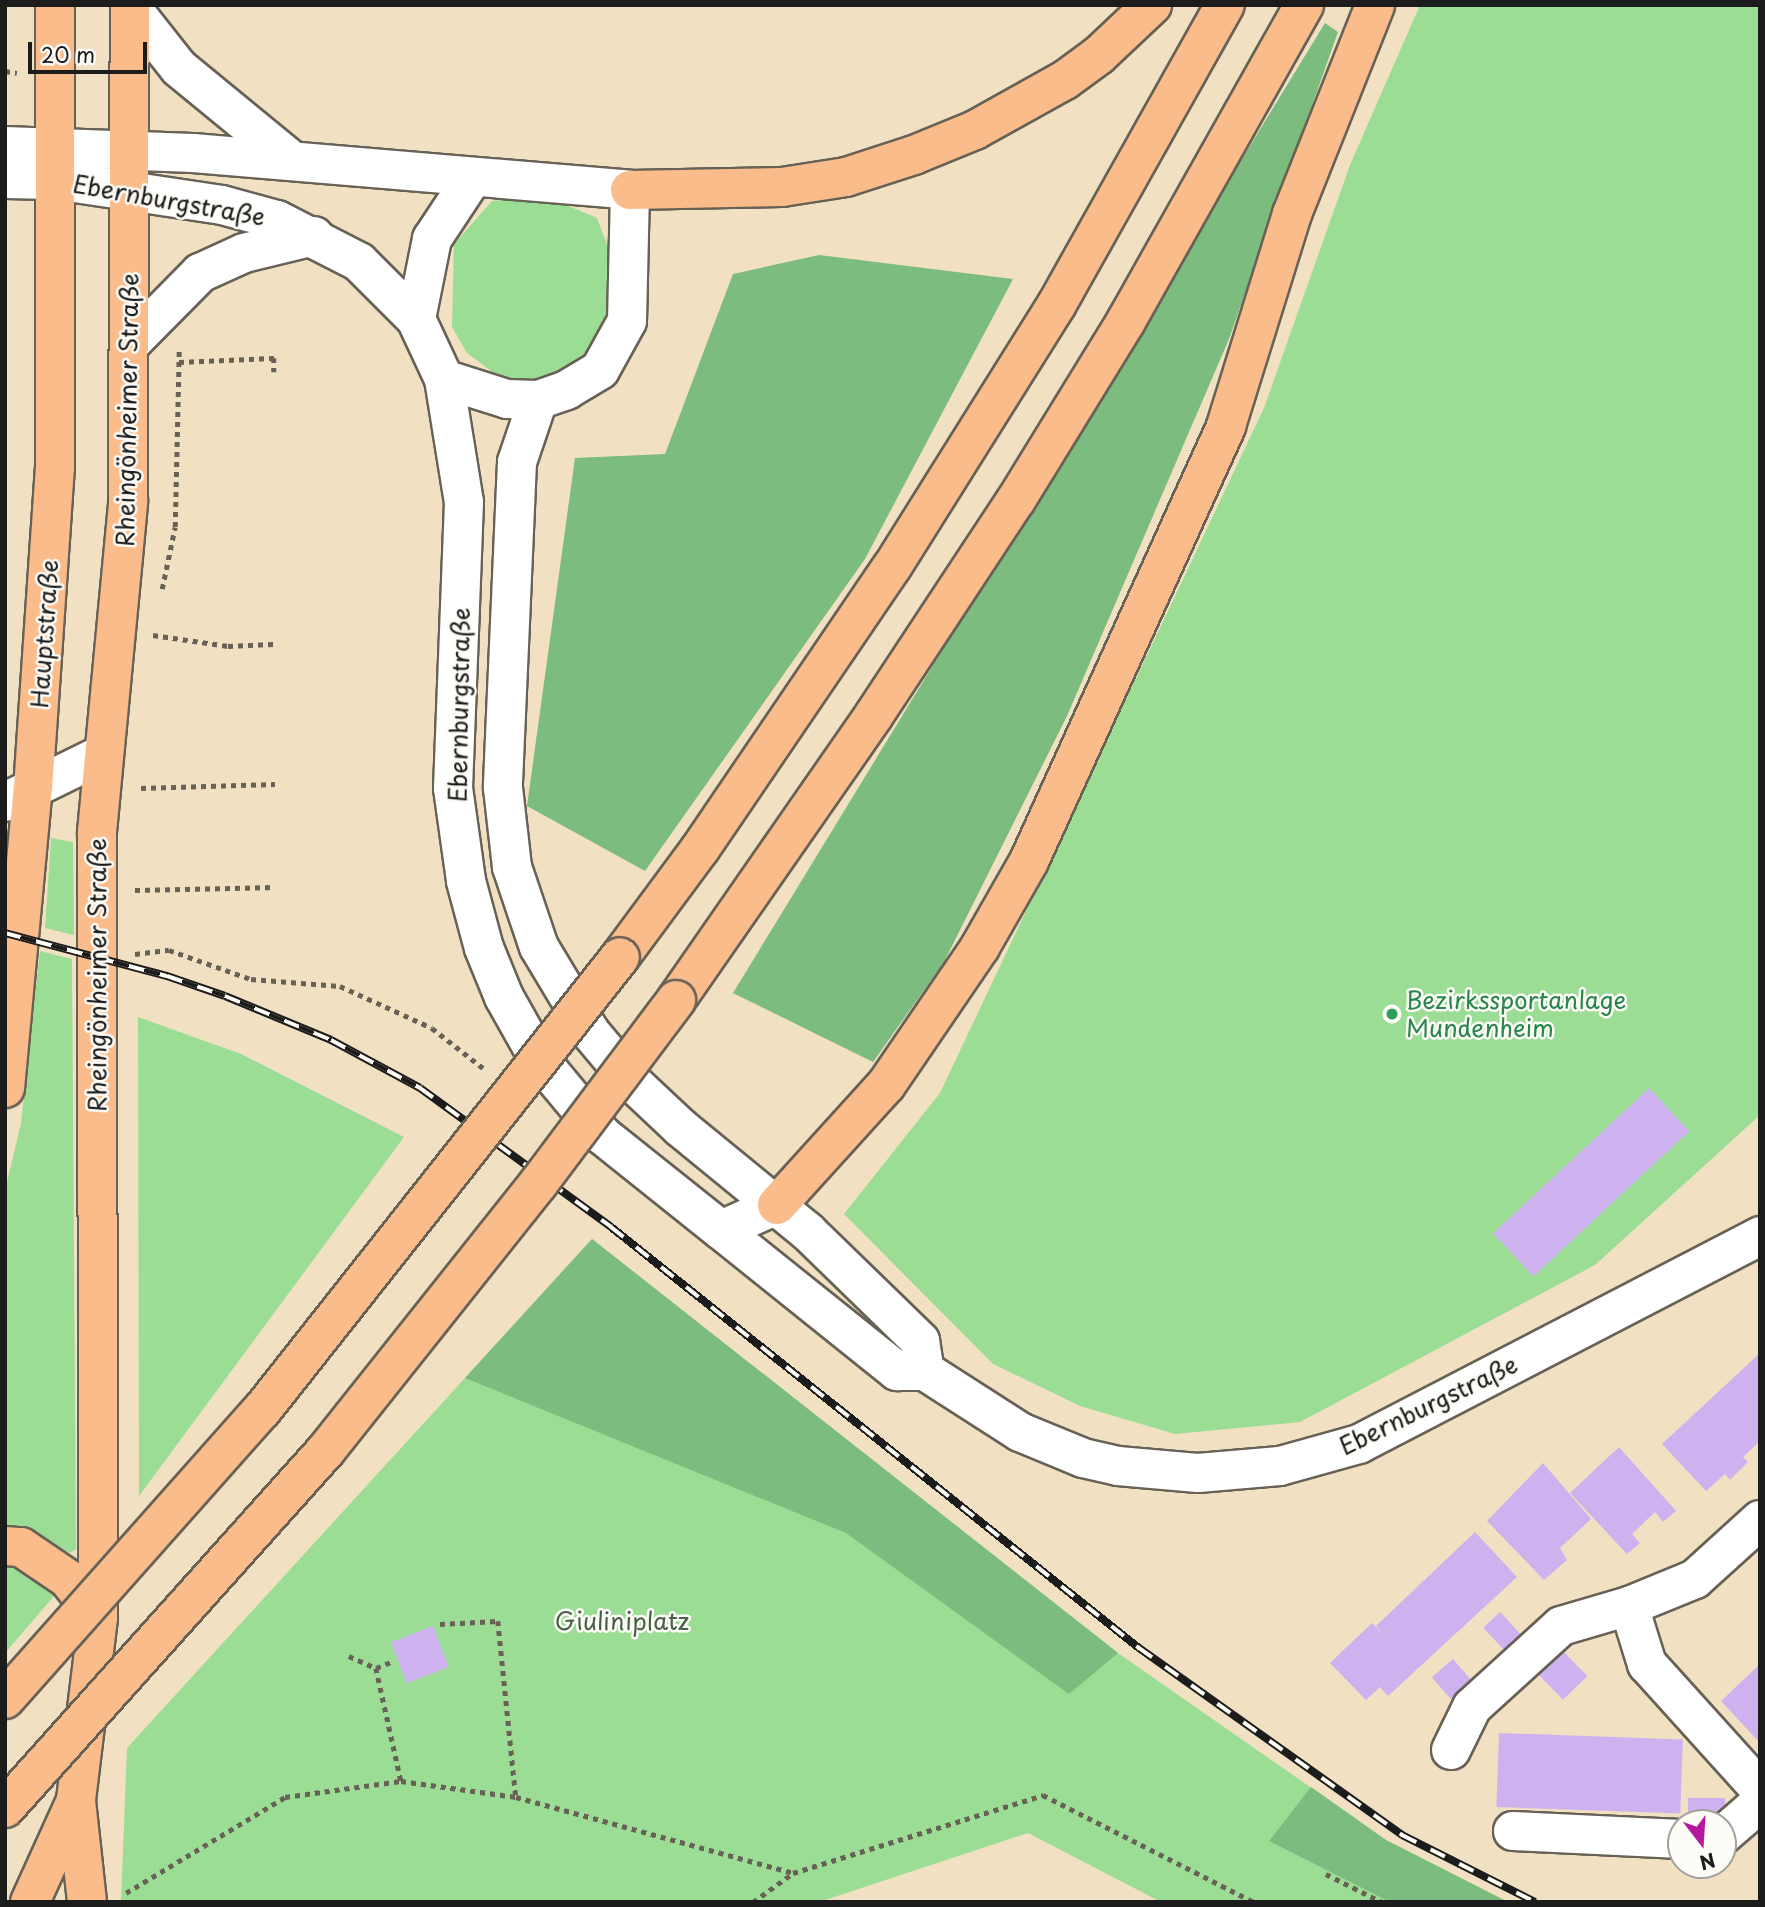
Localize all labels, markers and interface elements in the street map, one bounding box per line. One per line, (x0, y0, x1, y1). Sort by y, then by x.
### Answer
scale bar (32, 28, 150, 72)
text: 20 m (41, 38, 95, 70)
street label: Ebernburgstraße (71, 169, 267, 231)
street label: Rheingönheimer Straße (110, 272, 144, 548)
street label: Hauptstraße (24, 559, 64, 709)
street label: Ebernburgstraße (443, 607, 475, 803)
street label: Rheingönheimer Straße (83, 838, 111, 1112)
place label: Bezirkssportanlage Mundenheim (1406, 986, 1626, 1042)
marker: Bezirkssportanlage Mundenheim (1384, 1006, 1400, 1022)
street label: Ebernburgstraße (1334, 1349, 1522, 1461)
park label: Giuliniplatz (555, 1607, 689, 1635)
north arrow (1667, 1809, 1737, 1879)
text: N (1696, 1847, 1719, 1878)

